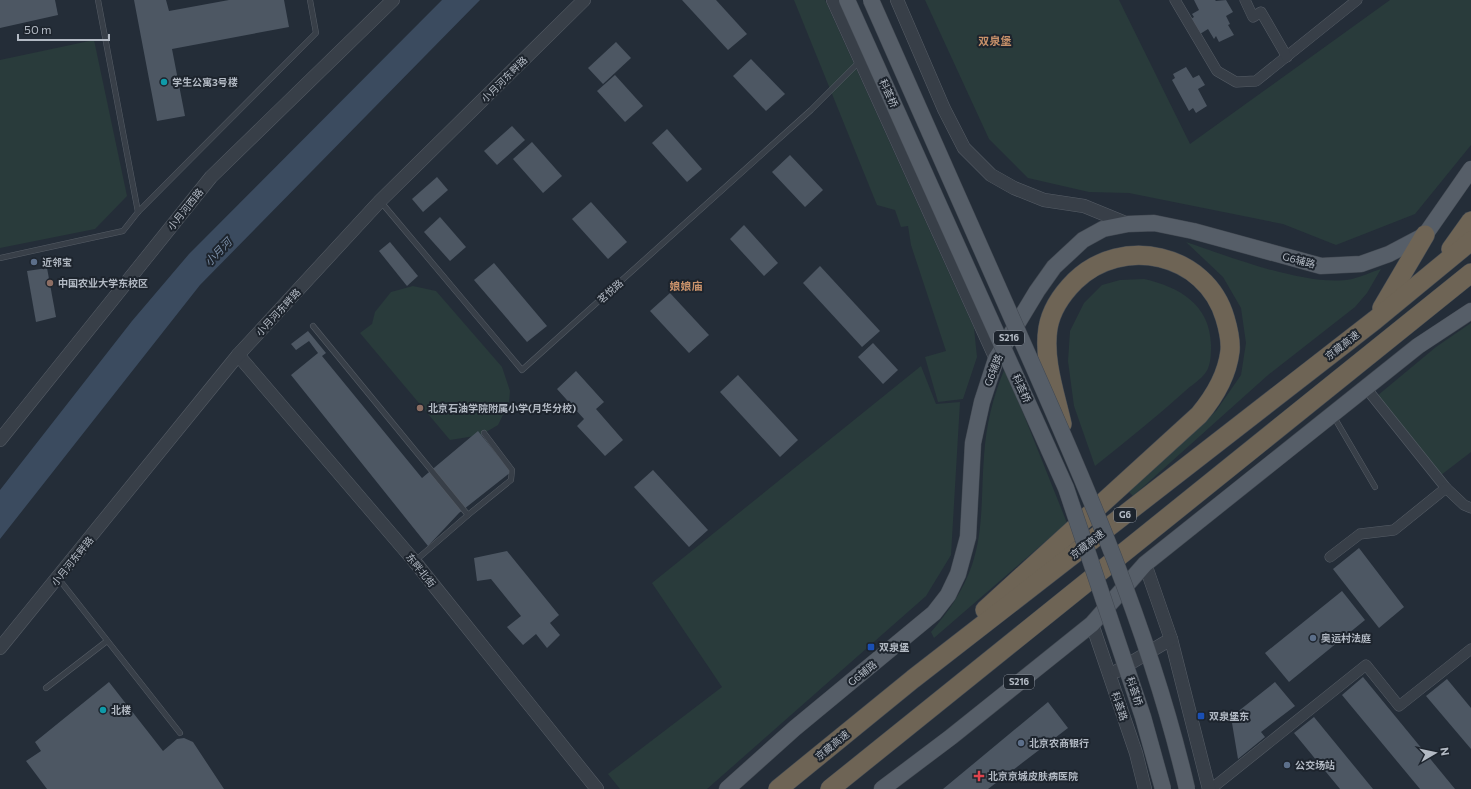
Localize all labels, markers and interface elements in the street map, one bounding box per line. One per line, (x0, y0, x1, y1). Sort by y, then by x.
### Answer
scale bar (18, 16, 109, 42)
text: 50 m (24, 22, 52, 36)
district label: 双泉堡 (979, 34, 1012, 47)
street label: 小月河东畔路 (479, 54, 529, 104)
place label: 学生公寓3号楼 (172, 76, 238, 88)
marker: 学生公寓3号楼 (159, 77, 169, 87)
street label: 科荟桥 (877, 77, 901, 109)
street label: 小月河西路 (165, 186, 205, 232)
water label: 小月河 (202, 234, 235, 268)
street label: G6辅路 (1281, 250, 1317, 270)
place label: 近邻宝 (42, 256, 72, 268)
marker: 近邻宝 (29, 257, 39, 267)
place label: 中国农业大学东校区 (58, 277, 148, 289)
street label: 茗悦路 (595, 277, 625, 305)
marker: 中国农业大学东校区 (45, 278, 55, 288)
district label: 娘娘庙 (670, 279, 703, 292)
street label: 小月河东畔路 (253, 286, 303, 338)
street label: 京藏高速 (1323, 328, 1361, 362)
road number: S216 (994, 331, 1024, 345)
street label: G6辅路 (981, 352, 1005, 388)
street label: 科荟桥 (1010, 372, 1034, 404)
place label: 北京石油学院附属小学(月华分校) (428, 402, 576, 414)
marker: 北京石油学院附属小学(月华分校) (415, 403, 425, 413)
road number: G6 (1114, 508, 1136, 522)
street label: 京藏高速 (1068, 527, 1106, 561)
street label: 小月河东畔路 (48, 534, 96, 588)
street label: 东畔北街 (404, 551, 438, 589)
place label: 奥运村法庭 (1321, 632, 1371, 644)
marker: 奥运村法庭 (1308, 633, 1318, 643)
place label: 双泉堡 (879, 641, 910, 653)
marker: 双泉堡 (866, 642, 876, 652)
street label: G6辅路 (845, 658, 879, 688)
road number: S216 (1004, 675, 1034, 689)
street label: 科荟桥 (1125, 675, 1145, 707)
street label: 科荟路 (1110, 690, 1130, 722)
place label: 北楼 (111, 704, 131, 716)
marker: 北楼 (98, 705, 108, 715)
place label: 双泉堡东 (1209, 710, 1249, 722)
marker: 双泉堡东 (1196, 711, 1206, 721)
street label: 京藏高速 (813, 728, 851, 762)
north arrow (1415, 733, 1455, 773)
place label: 北京农商银行 (1029, 737, 1089, 749)
marker: 北京农商银行 (1016, 738, 1026, 748)
text: N (1438, 746, 1452, 756)
place label: 公交场站 (1295, 759, 1335, 771)
marker: 公交场站 (1282, 760, 1292, 770)
marker: 北京京城皮肤病医院 (973, 770, 985, 782)
place label: 北京京城皮肤病医院 (988, 770, 1078, 782)

